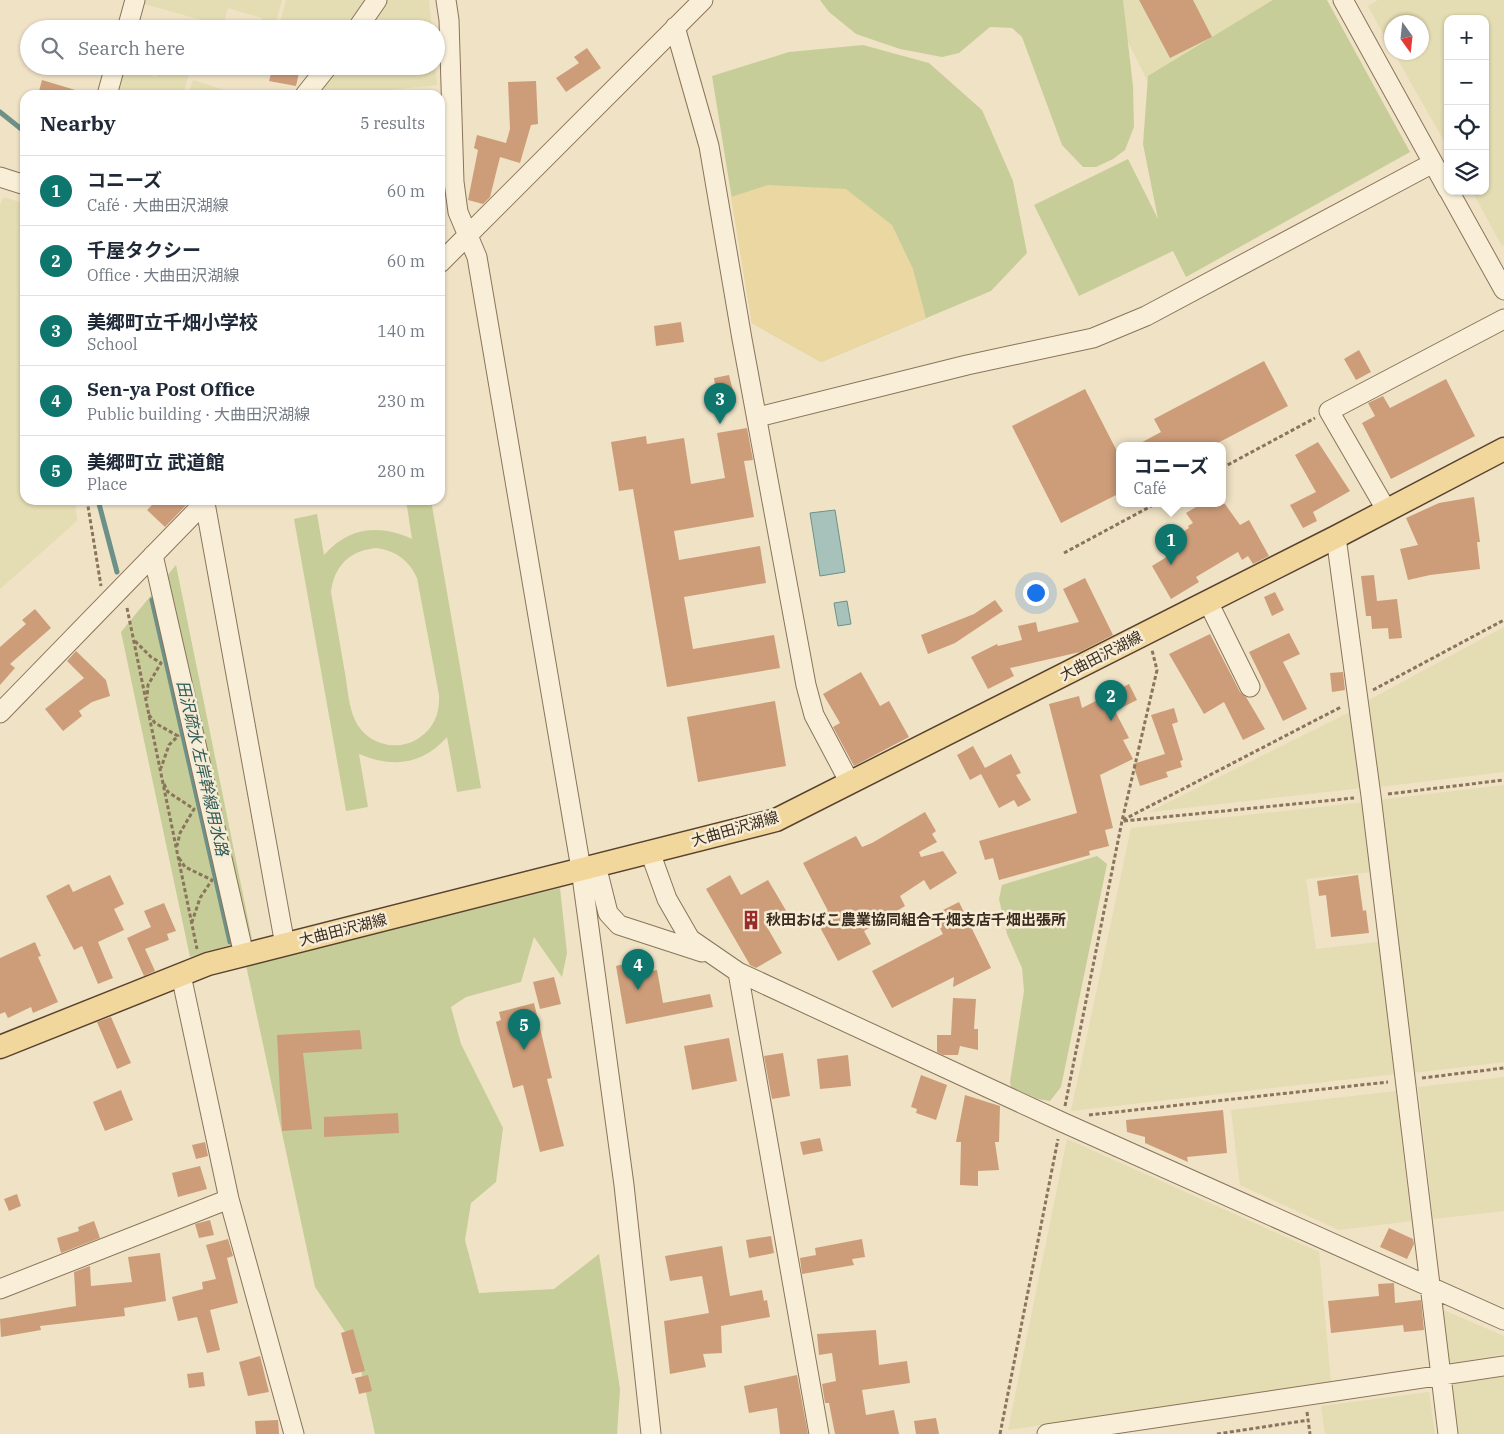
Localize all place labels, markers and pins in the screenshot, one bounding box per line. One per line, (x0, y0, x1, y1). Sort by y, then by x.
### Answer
pin: 3 (704, 383, 736, 424)
pin: 1 (1155, 524, 1187, 565)
pin: 2 (1095, 680, 1127, 721)
building icon: 秋田おばこ農業協同組合千畑支店千畑出張所 (740, 909, 762, 931)
place label: 秋田おばこ農業協同組合千畑支店千畑出張所 (766, 910, 1066, 929)
pin: 4 (622, 949, 654, 990)
pin: 5 (508, 1009, 540, 1050)

